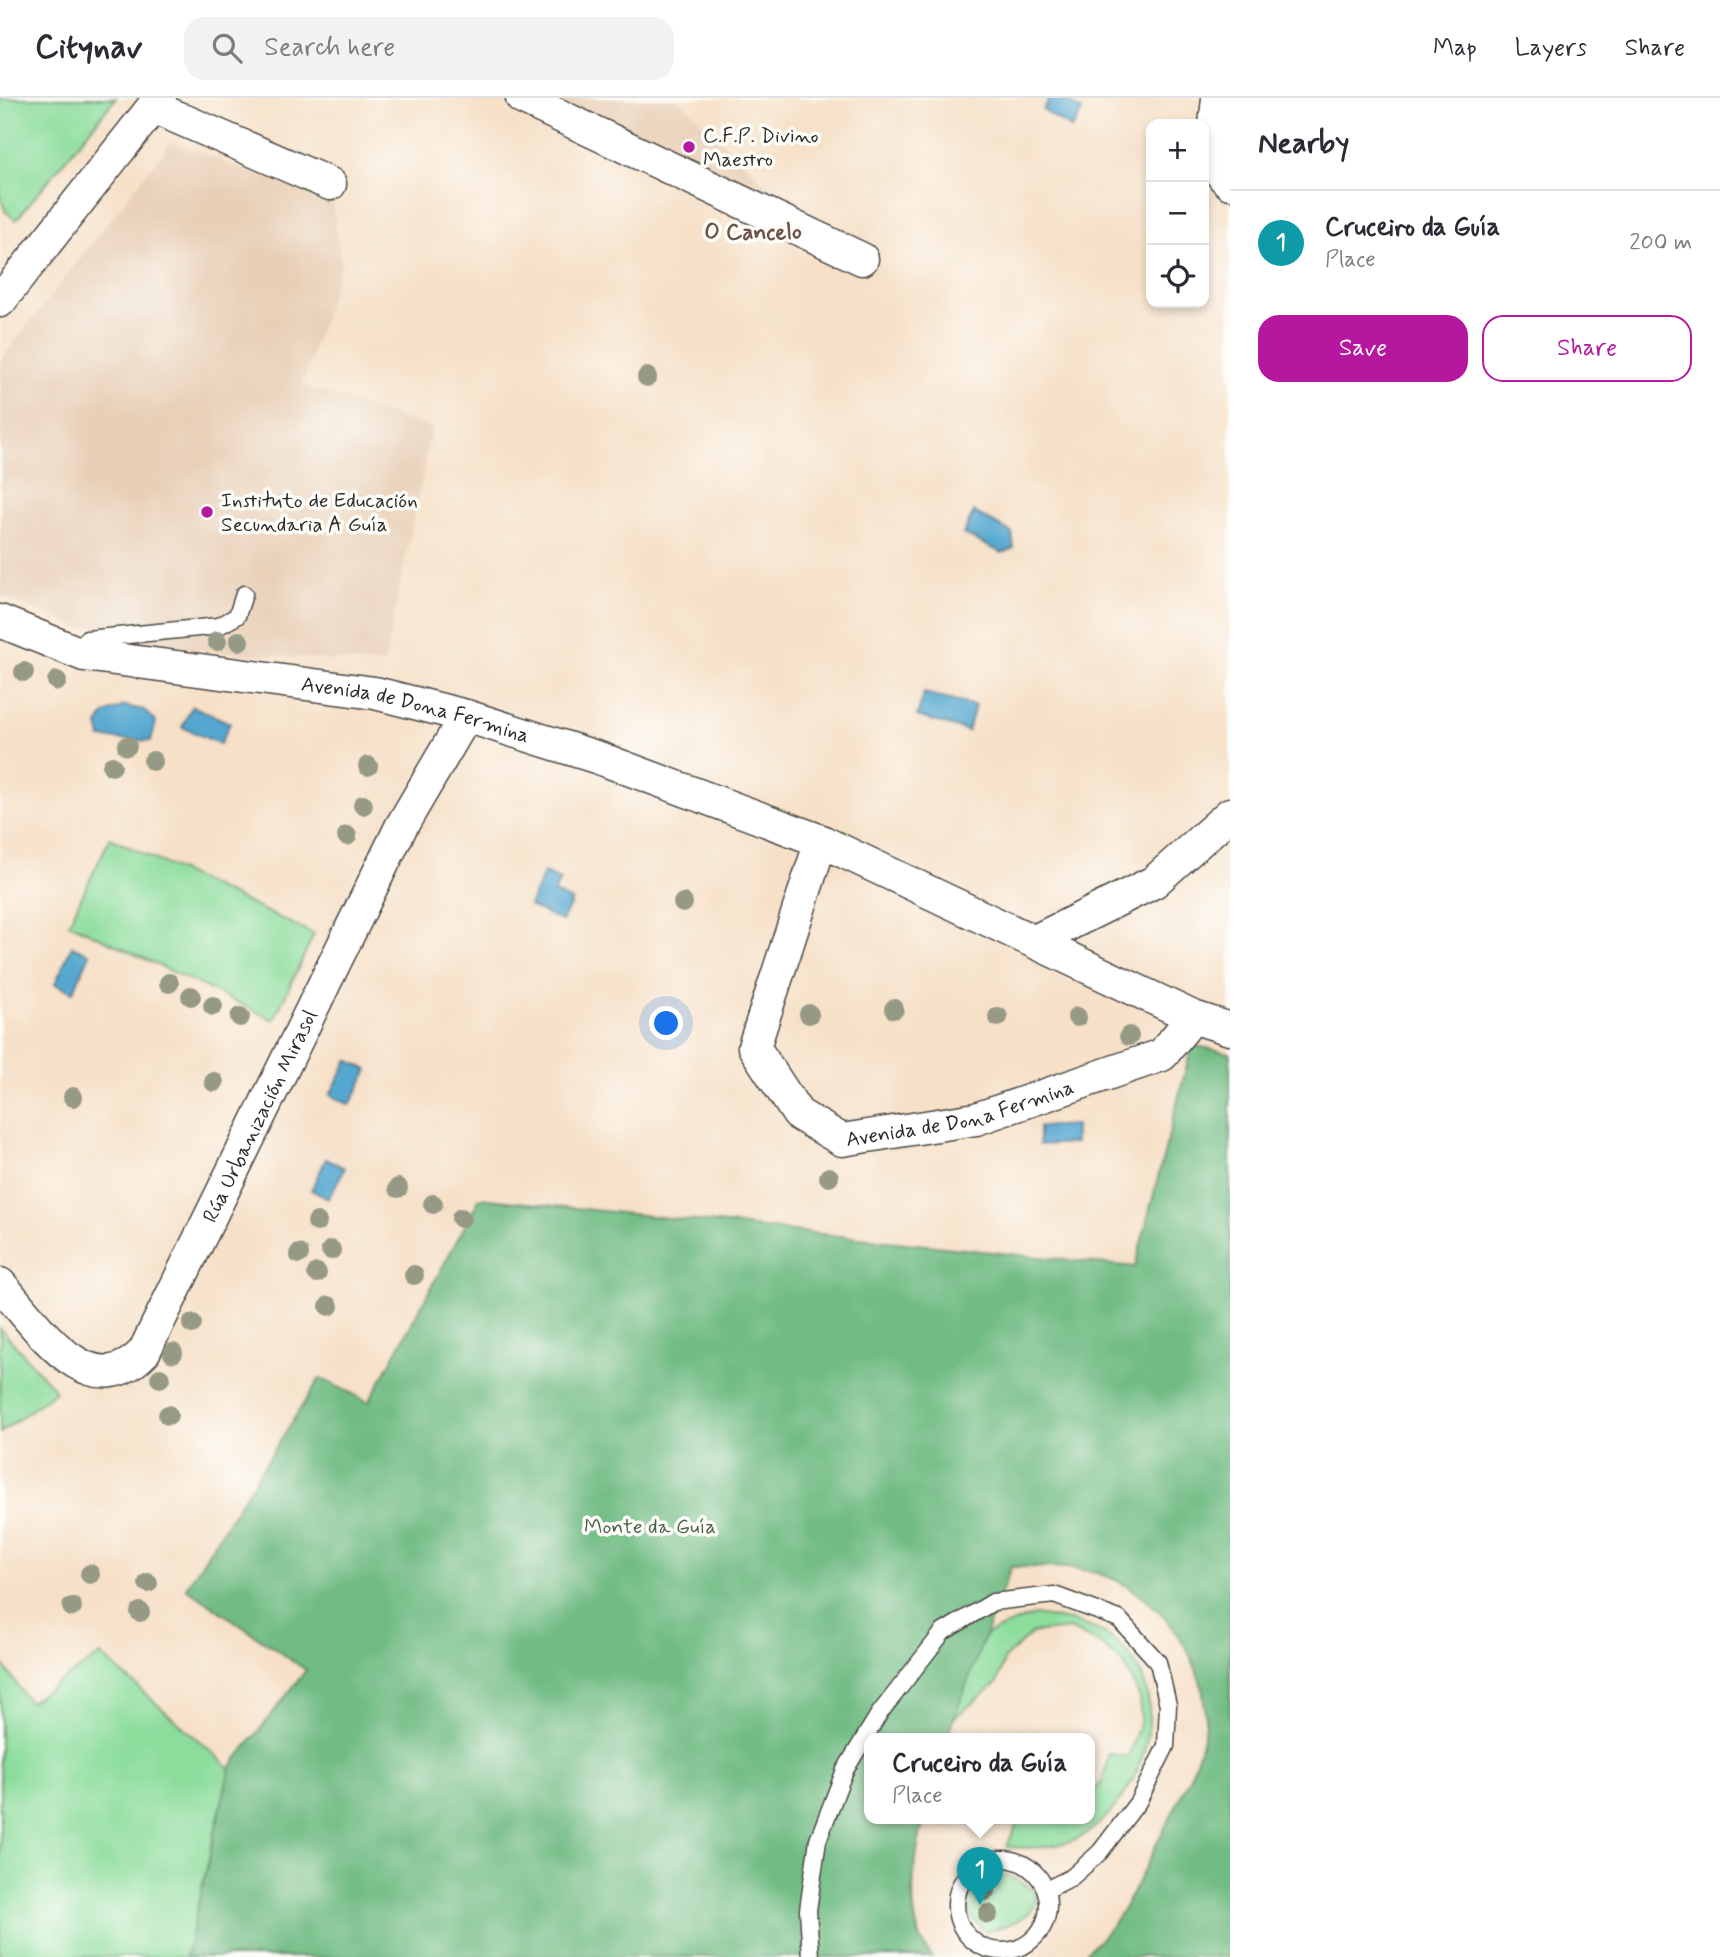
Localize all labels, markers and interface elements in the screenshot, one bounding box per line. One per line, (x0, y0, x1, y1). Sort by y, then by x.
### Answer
search box (184, 17, 674, 80)
text: Citynav (35, 26, 142, 70)
icon: search (208, 29, 246, 67)
text: Search here (264, 31, 395, 65)
text: Map (1433, 33, 1477, 64)
text: Layers (1515, 33, 1587, 64)
text: Share (1625, 33, 1685, 64)
map controls (1146, 119, 1209, 308)
button: + (1146, 119, 1209, 182)
place label: C.F.P. Divino Maestro (703, 122, 819, 174)
text: Nearby (1258, 124, 1349, 163)
marker: C.F.P. Divino Maestro (681, 139, 697, 155)
button: − (1146, 182, 1209, 245)
text: Cruceiro da Guía (1325, 211, 1500, 245)
district label: O Cancelo (704, 218, 802, 248)
text: 1 (1276, 228, 1286, 258)
text: 200 m (1629, 228, 1692, 258)
button: locate (1146, 245, 1209, 308)
text: Place (1325, 245, 1376, 275)
button: Save (1258, 315, 1468, 382)
button: Share (1482, 315, 1692, 382)
place label: Instituto de Educación Secundaria A Guía (221, 487, 418, 539)
marker: Instituto de Educación Secundaria A Guía (199, 504, 215, 520)
street label: Avenida de Dona Fermina (300, 671, 533, 750)
street label: Rúa Urbanización Mirasol (196, 1005, 324, 1228)
your location (649, 1006, 683, 1040)
street label: Avenida de Dona Fermina (844, 1073, 1078, 1154)
park label: Monte da Guía (584, 1513, 716, 1541)
popup (864, 1733, 1095, 1824)
text: Cruceiro da Guía (892, 1747, 1067, 1781)
text: Place (892, 1781, 943, 1811)
pin: 1 (957, 1847, 1003, 1905)

